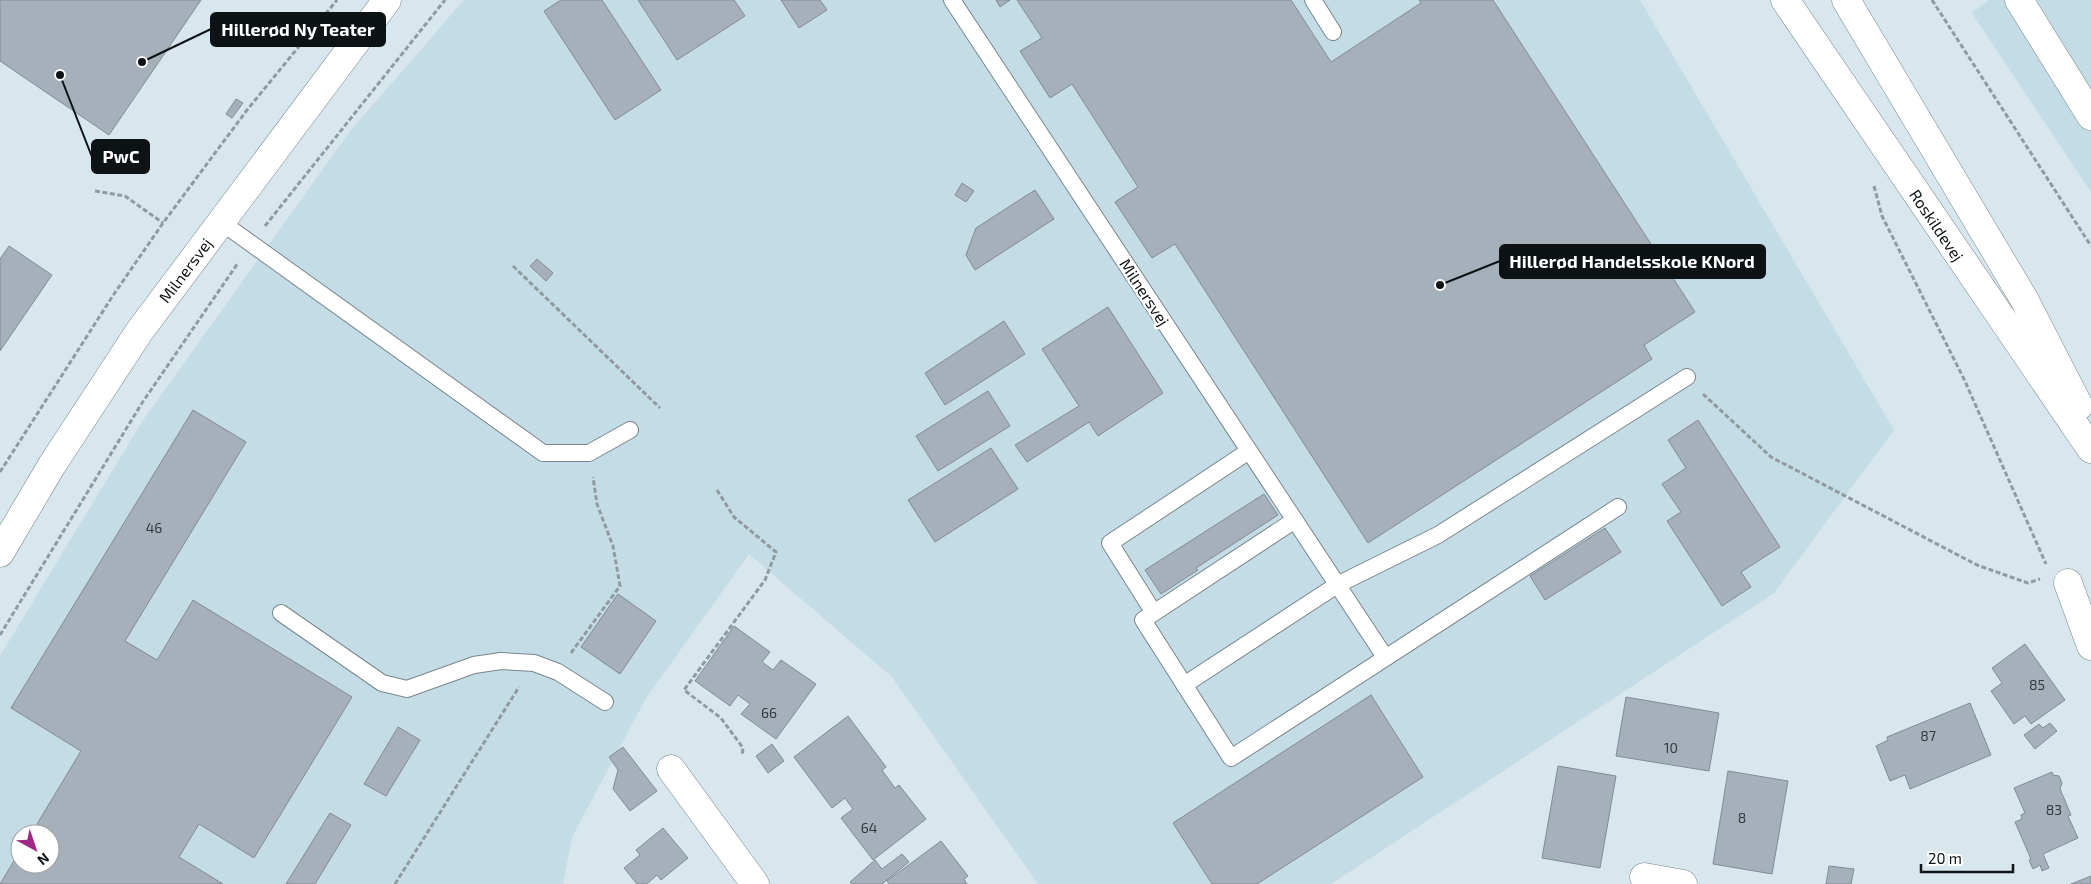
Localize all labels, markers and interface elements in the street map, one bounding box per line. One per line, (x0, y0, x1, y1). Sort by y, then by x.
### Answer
callout: Hillerød Ny Teater (211, 13, 385, 46)
text: Hillerød Ny Teater (221, 18, 375, 40)
callout: PwC (92, 140, 149, 173)
text: PwC (102, 145, 140, 167)
street label: Roskildevej (1905, 185, 1968, 265)
street label: Milnersvej (155, 234, 216, 307)
callout: Hillerød Handelsskole KNord (1500, 245, 1765, 278)
text: Hillerød Handelsskole KNord (1509, 250, 1755, 272)
street label: Milnersvej (1115, 255, 1174, 330)
house number: 46 (146, 519, 162, 536)
house number: 85 (2029, 676, 2045, 693)
house number: 66 (761, 704, 777, 721)
house number: 87 (1920, 727, 1936, 744)
house number: 10 (1664, 739, 1678, 756)
house number: 83 (2046, 801, 2062, 818)
house number: 8 (1738, 809, 1746, 826)
house number: 64 (861, 819, 877, 836)
north arrow (10, 824, 60, 874)
scale bar (1921, 842, 2014, 874)
text: 20 m (1928, 849, 1962, 867)
text: N (34, 850, 53, 869)

